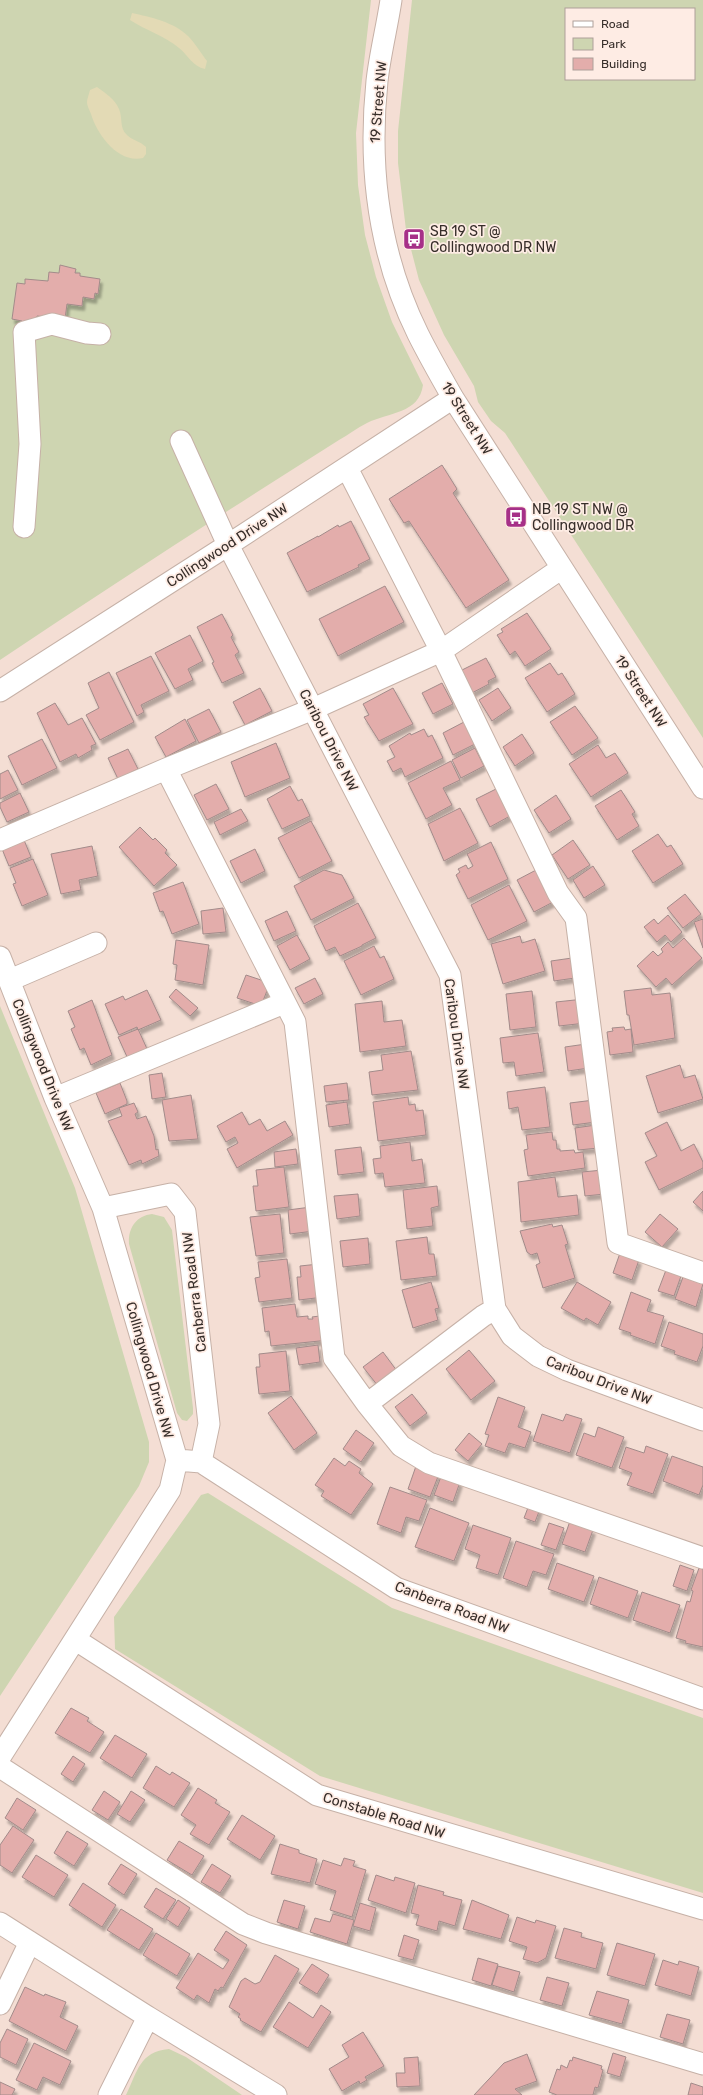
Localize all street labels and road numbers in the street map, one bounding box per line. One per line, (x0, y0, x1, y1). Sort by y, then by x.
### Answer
street label: 19 Street NW (366, 60, 391, 144)
street label: 19 Street NW (437, 379, 496, 458)
street label: Collingwood Drive NW (163, 500, 291, 591)
street label: 19 Street NW (611, 652, 670, 731)
street label: Caribou Drive NW (296, 686, 362, 794)
street label: Caribou Drive NW (440, 977, 473, 1091)
street label: Collingwood Drive NW (8, 996, 77, 1134)
street label: Canberra Road NW (179, 1231, 210, 1353)
street label: Collingwood Drive NW (122, 1300, 177, 1440)
street label: Caribou Drive NW (543, 1352, 654, 1408)
street label: Canberra Road NW (392, 1578, 511, 1637)
street label: Constable Road NW (321, 1789, 447, 1842)

